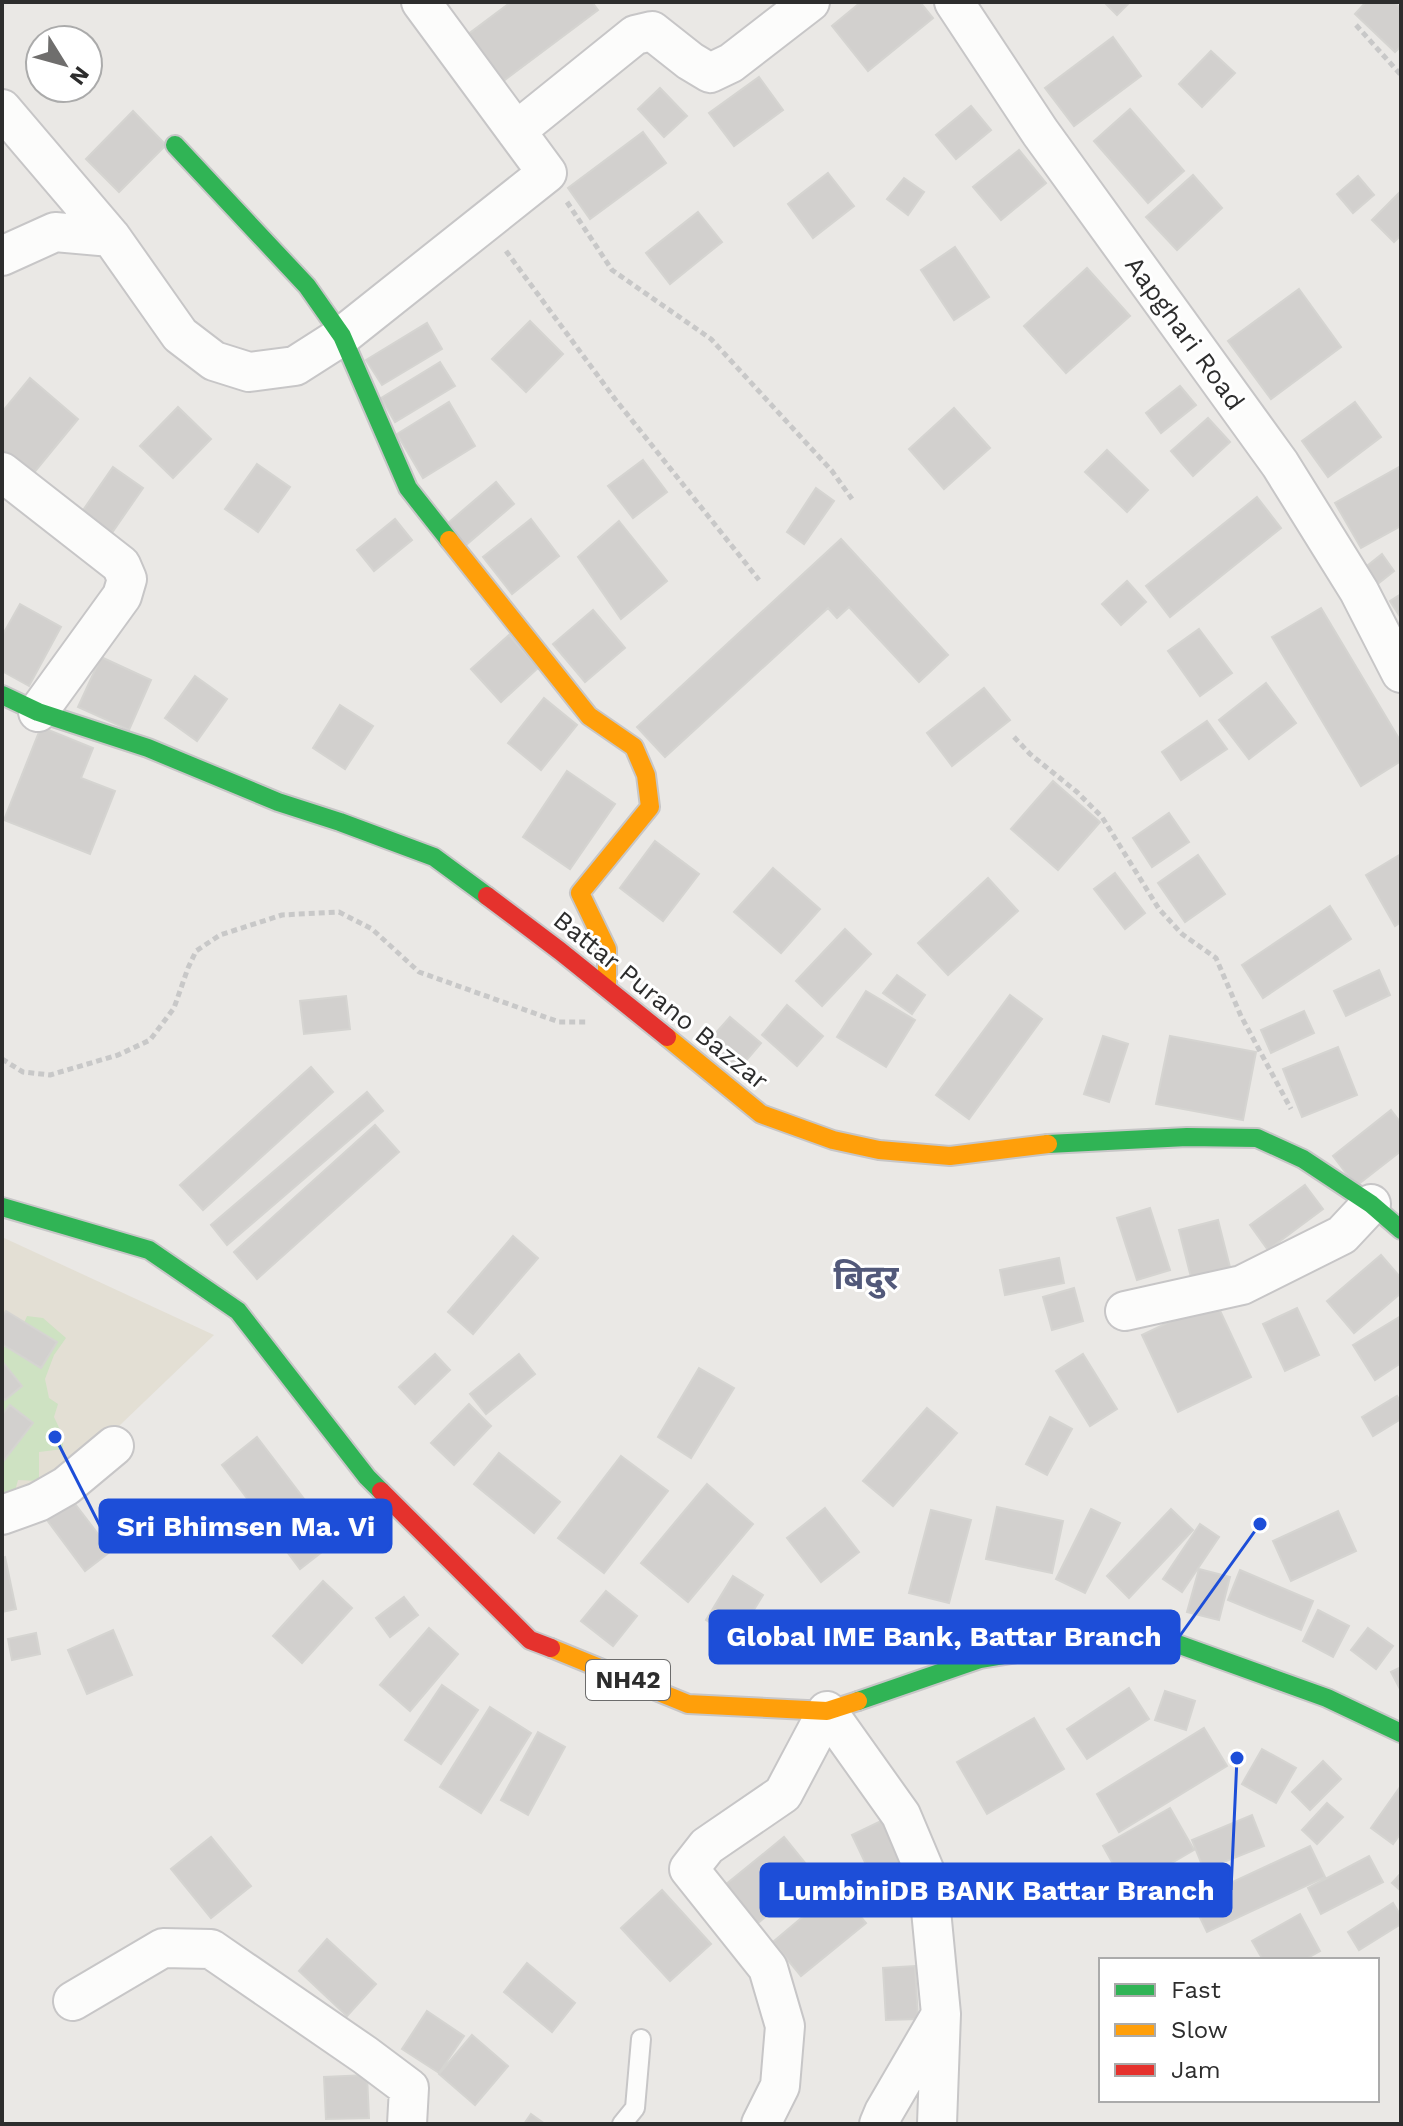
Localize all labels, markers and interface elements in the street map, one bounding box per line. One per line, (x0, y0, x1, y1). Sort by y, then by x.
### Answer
north arrow (24, 24, 104, 104)
text: N (65, 62, 94, 90)
street label: Aapghari Road (1119, 250, 1251, 416)
street label: Battar Purano Bazzar (548, 904, 774, 1096)
district label: बिदुर (833, 1257, 900, 1299)
callout: Sri Bhimsen Ma. Vi (100, 1500, 391, 1552)
text: Sri Bhimsen Ma. Vi (117, 1510, 375, 1543)
callout: Global IME Bank, Battar Branch (710, 1611, 1179, 1663)
text: Global IME Bank, Battar Branch (726, 1620, 1162, 1653)
road number: NH42 (586, 1660, 670, 1700)
callout: LumbiniDB BANK Battar Branch (761, 1864, 1231, 1916)
text: LumbiniDB BANK Battar Branch (777, 1874, 1215, 1907)
legend (1099, 1958, 1379, 2102)
text: Fast (1171, 1976, 1221, 2004)
text: Slow (1171, 2016, 1228, 2044)
text: Jam (1171, 2056, 1221, 2084)

